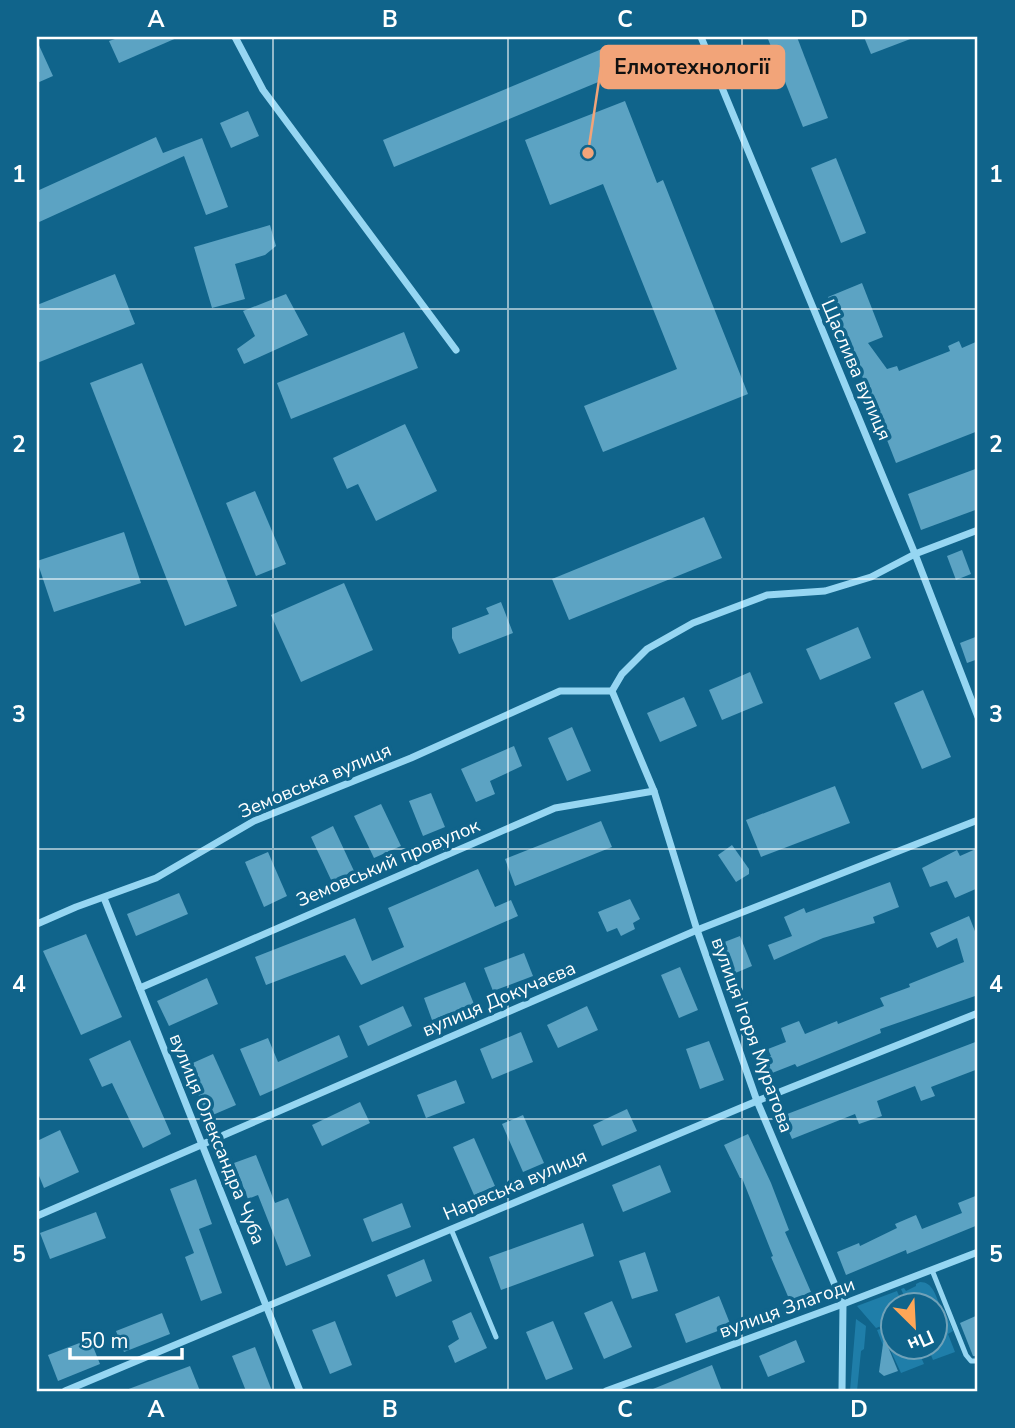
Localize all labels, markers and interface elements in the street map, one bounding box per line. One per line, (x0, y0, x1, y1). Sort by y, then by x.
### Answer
text: A (147, 4, 165, 35)
text: B (382, 4, 398, 35)
text: C (617, 4, 633, 35)
text: D (850, 4, 868, 35)
callout: Елмотехнології (601, 46, 784, 88)
text: Елмотехнології (614, 53, 770, 81)
text: 1 (12, 159, 26, 190)
text: 1 (989, 159, 1003, 190)
street label: Щаслива вулиця (815, 296, 897, 444)
text: 2 (12, 429, 26, 460)
text: 2 (989, 429, 1003, 460)
text: 3 (12, 699, 26, 730)
text: 3 (989, 699, 1003, 730)
street label: Земовська вулиця (235, 737, 395, 825)
street label: Земовський провулок (292, 813, 484, 913)
street label: вулиця Ігоря Муратова (705, 934, 799, 1136)
street label: вулиця Докучаєва (418, 955, 580, 1043)
text: 4 (12, 969, 26, 1000)
text: 4 (989, 969, 1003, 1000)
street label: вулиця Олександра Чуба (163, 1030, 271, 1248)
street label: Нарвська вулиця (439, 1143, 591, 1227)
text: 5 (12, 1239, 26, 1270)
text: 5 (989, 1239, 1003, 1270)
street label: вулиця Злагоди (715, 1271, 859, 1345)
north arrow (878, 1292, 948, 1362)
scale bar (70, 1316, 182, 1360)
text: Пн (903, 1323, 938, 1358)
text: 50 m (80, 1327, 129, 1355)
text: A (147, 1394, 165, 1425)
text: B (382, 1394, 398, 1425)
text: C (617, 1394, 633, 1425)
text: D (850, 1394, 868, 1425)

